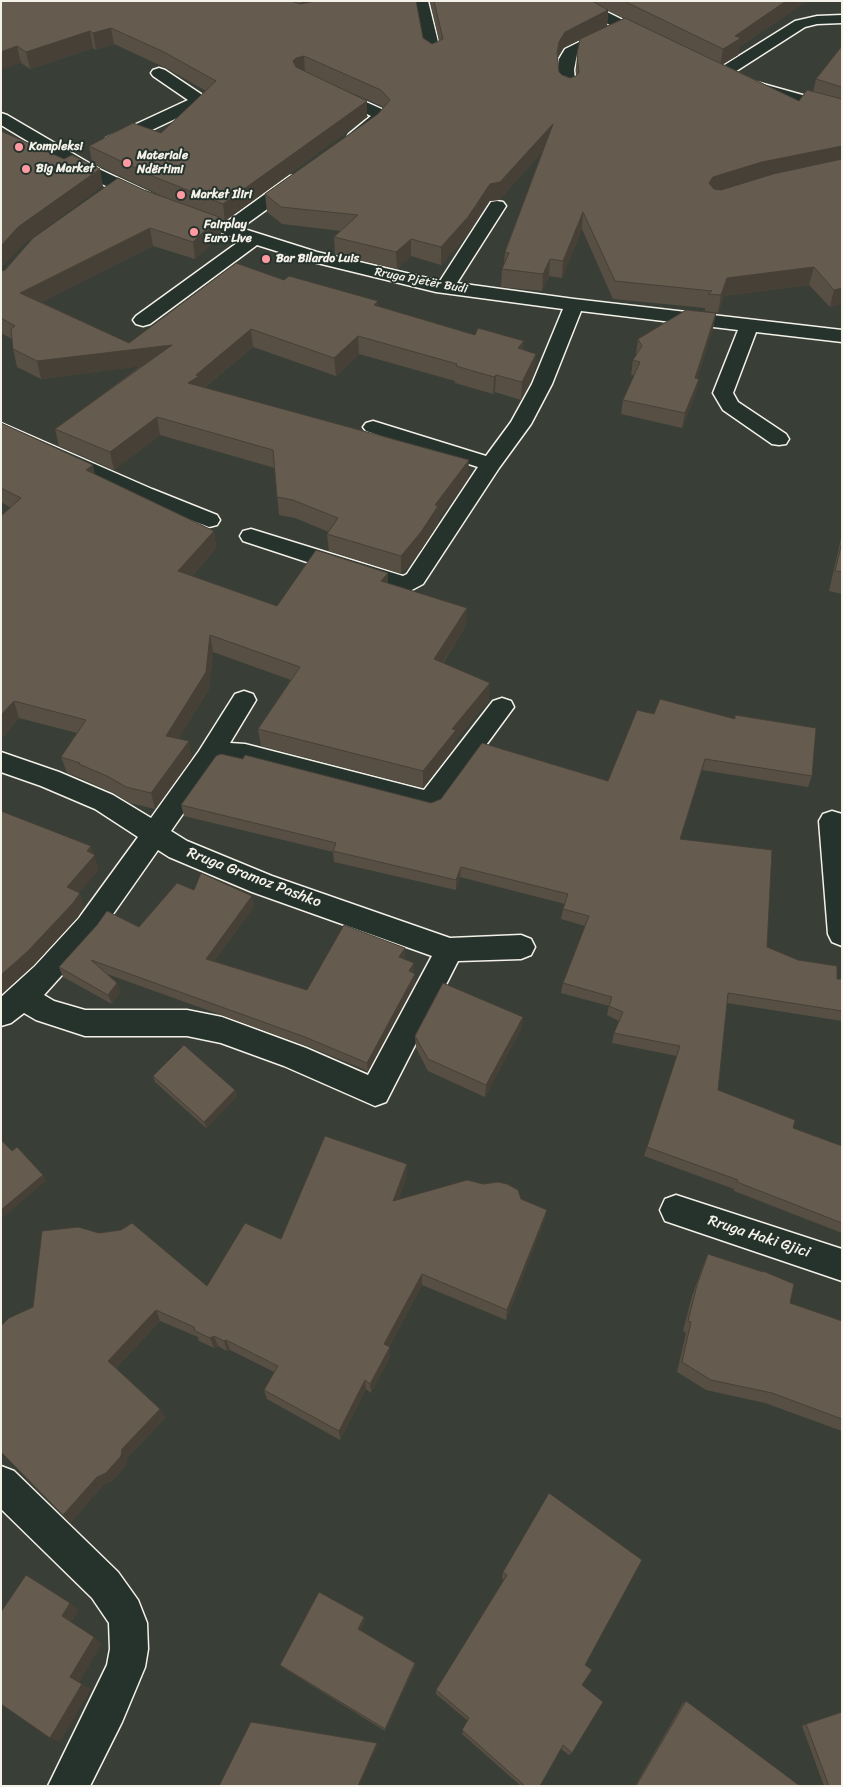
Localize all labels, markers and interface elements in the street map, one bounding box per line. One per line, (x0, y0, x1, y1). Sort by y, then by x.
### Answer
place label: Kompleksi (29, 140, 83, 154)
marker: Kompleksi (13, 141, 25, 153)
place label: Materiale Ndërtimi (137, 149, 188, 177)
marker: Materiale Ndërtimi (121, 157, 133, 169)
place label: Big Market (36, 162, 94, 176)
marker: Big Market (20, 163, 32, 175)
place label: Market Iliri (191, 188, 252, 202)
marker: Market Iliri (175, 189, 187, 201)
place label: Fairplay Euro Live (204, 218, 252, 246)
marker: Fairplay Euro Live (188, 226, 200, 238)
place label: Bar Bilardo Luis (276, 252, 359, 266)
marker: Bar Bilardo Luis (260, 253, 272, 265)
street label: Rruga Pjetër Budi (373, 265, 469, 297)
street label: Rruga Gramoz Pashko (184, 844, 324, 912)
street label: Rruga Haki Gjici (706, 1212, 812, 1262)

